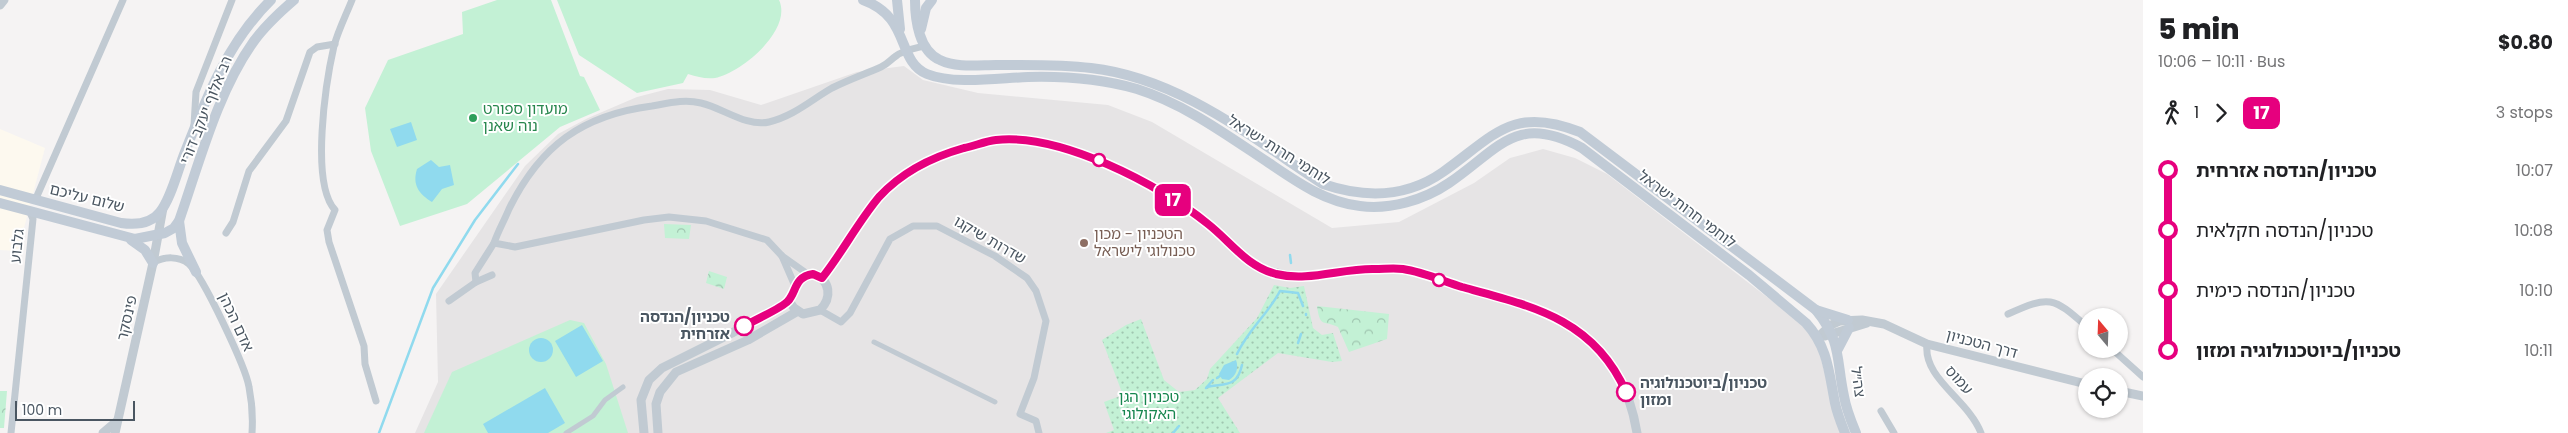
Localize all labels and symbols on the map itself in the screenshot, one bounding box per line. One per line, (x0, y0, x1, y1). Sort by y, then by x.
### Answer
street label: רב אלוף יעקב דורי (174, 53, 237, 167)
place label: מועדון ספורט נוה שאנן (483, 98, 568, 136)
street label: לוחמי חרות ישראל (1224, 110, 1335, 190)
marker: מועדון ספורט נוה שאנן (467, 112, 479, 124)
unlabelled marker (1092, 153, 1106, 167)
street label: לוחמי חרות ישראל (1634, 165, 1741, 252)
street label: שלום עליכם (47, 178, 127, 217)
line badge: 17 (1150, 184, 1196, 216)
street label: שדרות שיקגו (950, 210, 1030, 269)
place label: הטכניון - מכון טכנולוגי לישראל (1094, 223, 1195, 261)
street label: גלבוע (4, 227, 29, 264)
marker: הטכניון - מכון טכנולוגי לישראל (1078, 237, 1090, 249)
unlabelled marker (1432, 273, 1446, 287)
street label: אדם הכהן (214, 289, 259, 355)
street label: פינסקר (111, 293, 142, 343)
place label: טכניון/הנדסה אזרחית (640, 306, 730, 344)
north arrow (2078, 308, 2128, 358)
marker: טכניון/הנדסה אזרחית (734, 316, 754, 336)
street label: דרך הטכניון (1944, 324, 2020, 363)
street label: עמוס (1941, 360, 1978, 399)
street label: צה״ל (1846, 365, 1871, 399)
place label: טכניון/ביוטכנולוגיה ומזון (1640, 372, 1767, 410)
marker: טכניון/ביוטכנולוגיה ומזון (1616, 382, 1636, 402)
park label: טכניון הגן האקולוגי (1119, 386, 1179, 424)
scale bar (15, 398, 135, 421)

